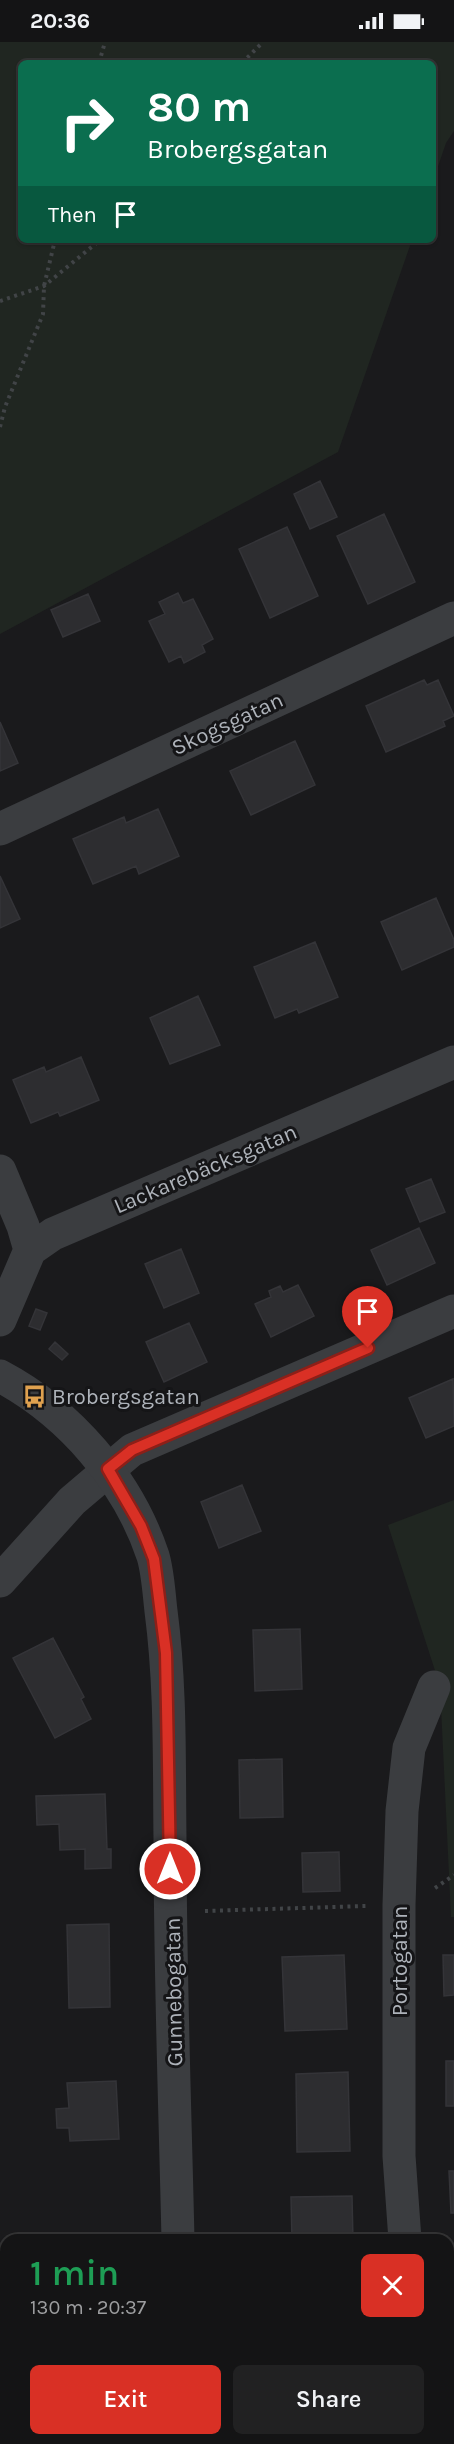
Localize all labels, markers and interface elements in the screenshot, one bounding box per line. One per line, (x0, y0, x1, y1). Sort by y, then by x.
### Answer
text: 20:36 (30, 8, 90, 34)
text: 80 m (147, 82, 251, 132)
icon: right (48, 84, 126, 162)
text: Brobergsgatan (147, 133, 328, 165)
icon: arrive (109, 198, 142, 231)
text: Then (48, 202, 97, 228)
street label: Skogsgatan (168, 687, 287, 761)
street label: Lackarebäcksgatan (110, 1119, 301, 1219)
pin (342, 1286, 393, 1348)
icon: arrive (351, 1295, 384, 1328)
bus stop icon: Brobergsgatan (21, 1383, 47, 1409)
place label: Brobergsgatan (52, 1384, 200, 1410)
position arrow (138, 1837, 202, 1901)
street label: Portogatan (387, 1906, 413, 2016)
street label: Gunnebogatan (160, 1917, 188, 2066)
text: 1 min (30, 2252, 119, 2294)
button: close (361, 2254, 424, 2317)
text: 130 m · 20:37 (30, 2296, 146, 2319)
button: Exit (30, 2365, 221, 2434)
button: Share (233, 2365, 424, 2434)

